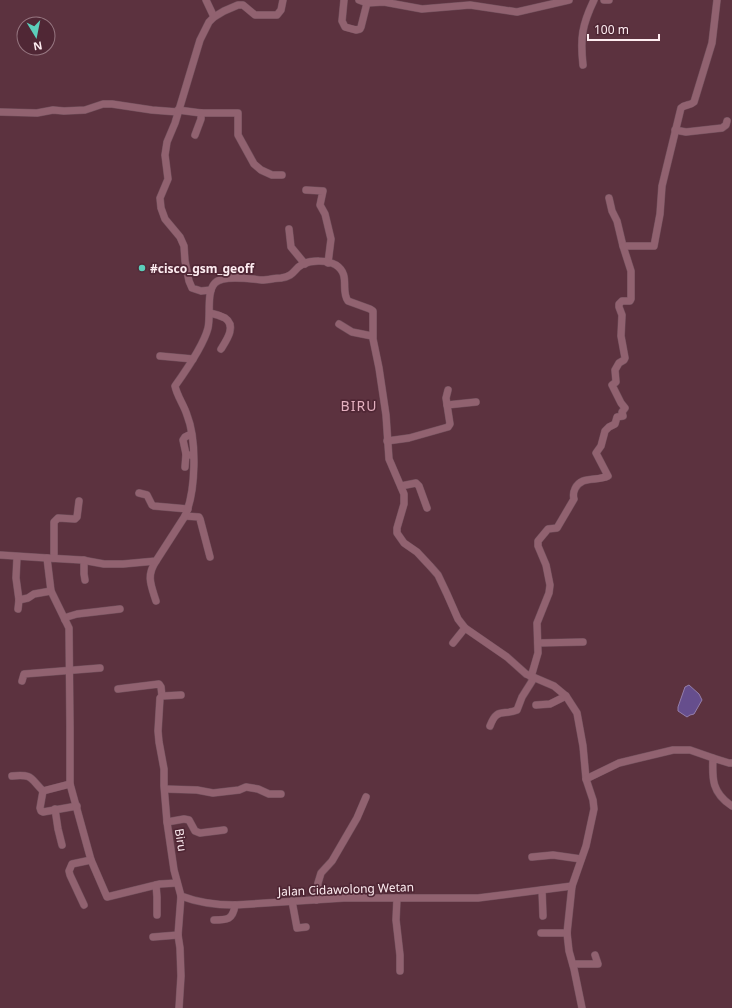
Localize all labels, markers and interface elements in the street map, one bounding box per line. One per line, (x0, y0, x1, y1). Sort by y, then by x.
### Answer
north arrow (16, 16, 56, 56)
scale bar (588, 16, 659, 42)
text: 100 m (594, 21, 629, 38)
text: N (32, 38, 44, 55)
place label: #cisco_gsm_geoff (150, 260, 255, 277)
marker: #cisco_gsm_geoff (137, 263, 147, 273)
district label: BIRU (341, 396, 377, 415)
street label: Biru (171, 827, 191, 853)
street label: Jalan Cidawolong Wetan (277, 878, 414, 900)

